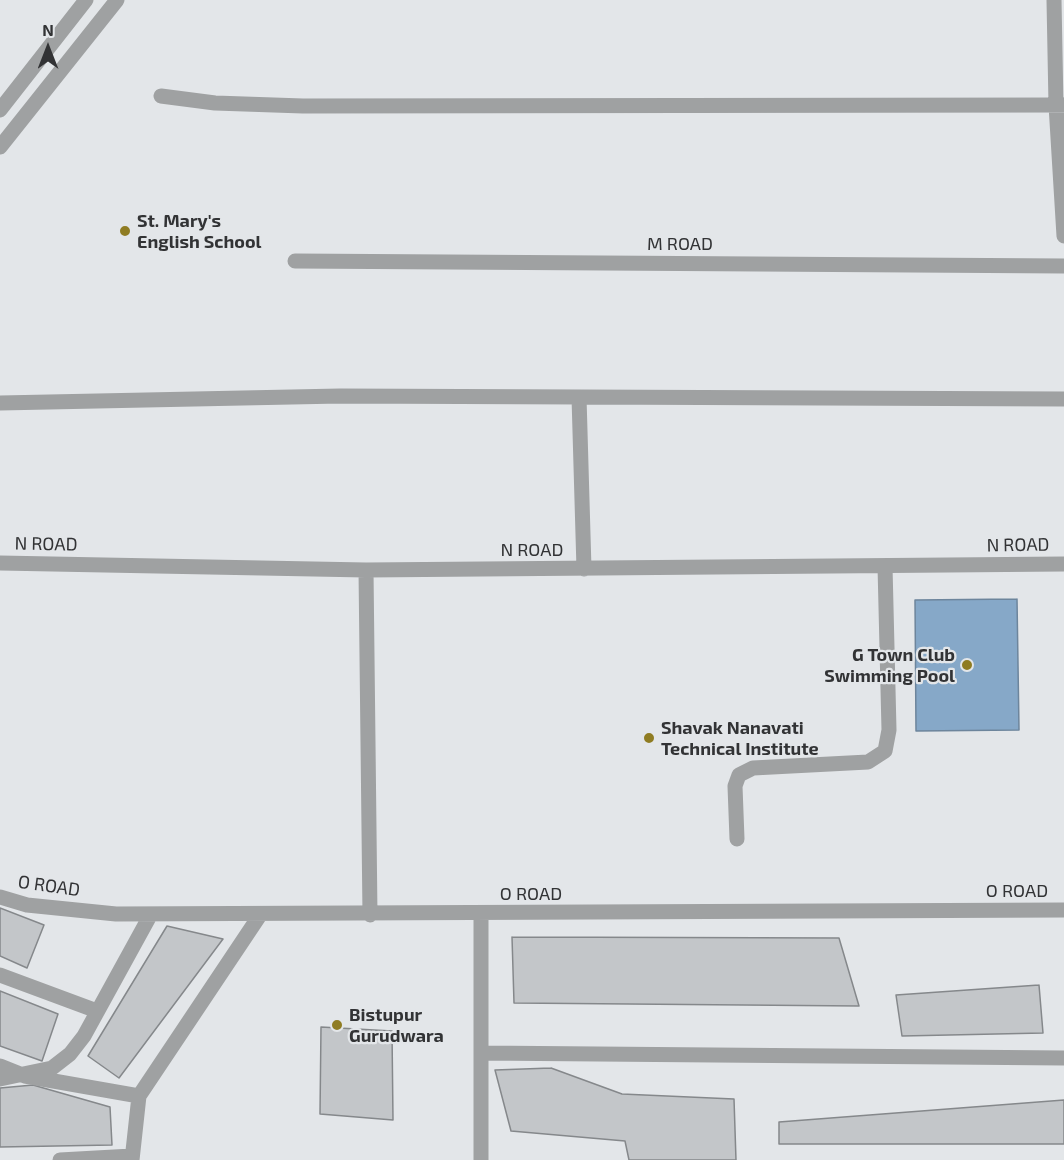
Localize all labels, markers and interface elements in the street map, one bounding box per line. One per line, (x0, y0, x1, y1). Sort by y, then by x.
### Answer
north arrow (18, 18, 78, 78)
text: N (42, 20, 54, 39)
place label: St. Mary's English School (137, 210, 261, 252)
marker: St. Mary's English School (118, 224, 132, 238)
street label: M ROAD (647, 233, 713, 255)
street label: N ROAD (14, 533, 78, 555)
street label: N ROAD (986, 534, 1050, 556)
street label: N ROAD (501, 539, 563, 561)
place label: G Town Club Swimming Pool (824, 644, 955, 686)
marker: G Town Club Swimming Pool (960, 658, 974, 672)
place label: Shavak Nanavati Technical Institute (661, 717, 819, 760)
marker: Shavak Nanavati Technical Institute (642, 731, 656, 745)
street label: O ROAD (17, 871, 81, 901)
street label: O ROAD (986, 880, 1048, 902)
street label: O ROAD (500, 883, 562, 905)
place label: Bistupur Gurudwara (349, 1004, 444, 1046)
marker: Bistupur Gurudwara (330, 1018, 344, 1032)

